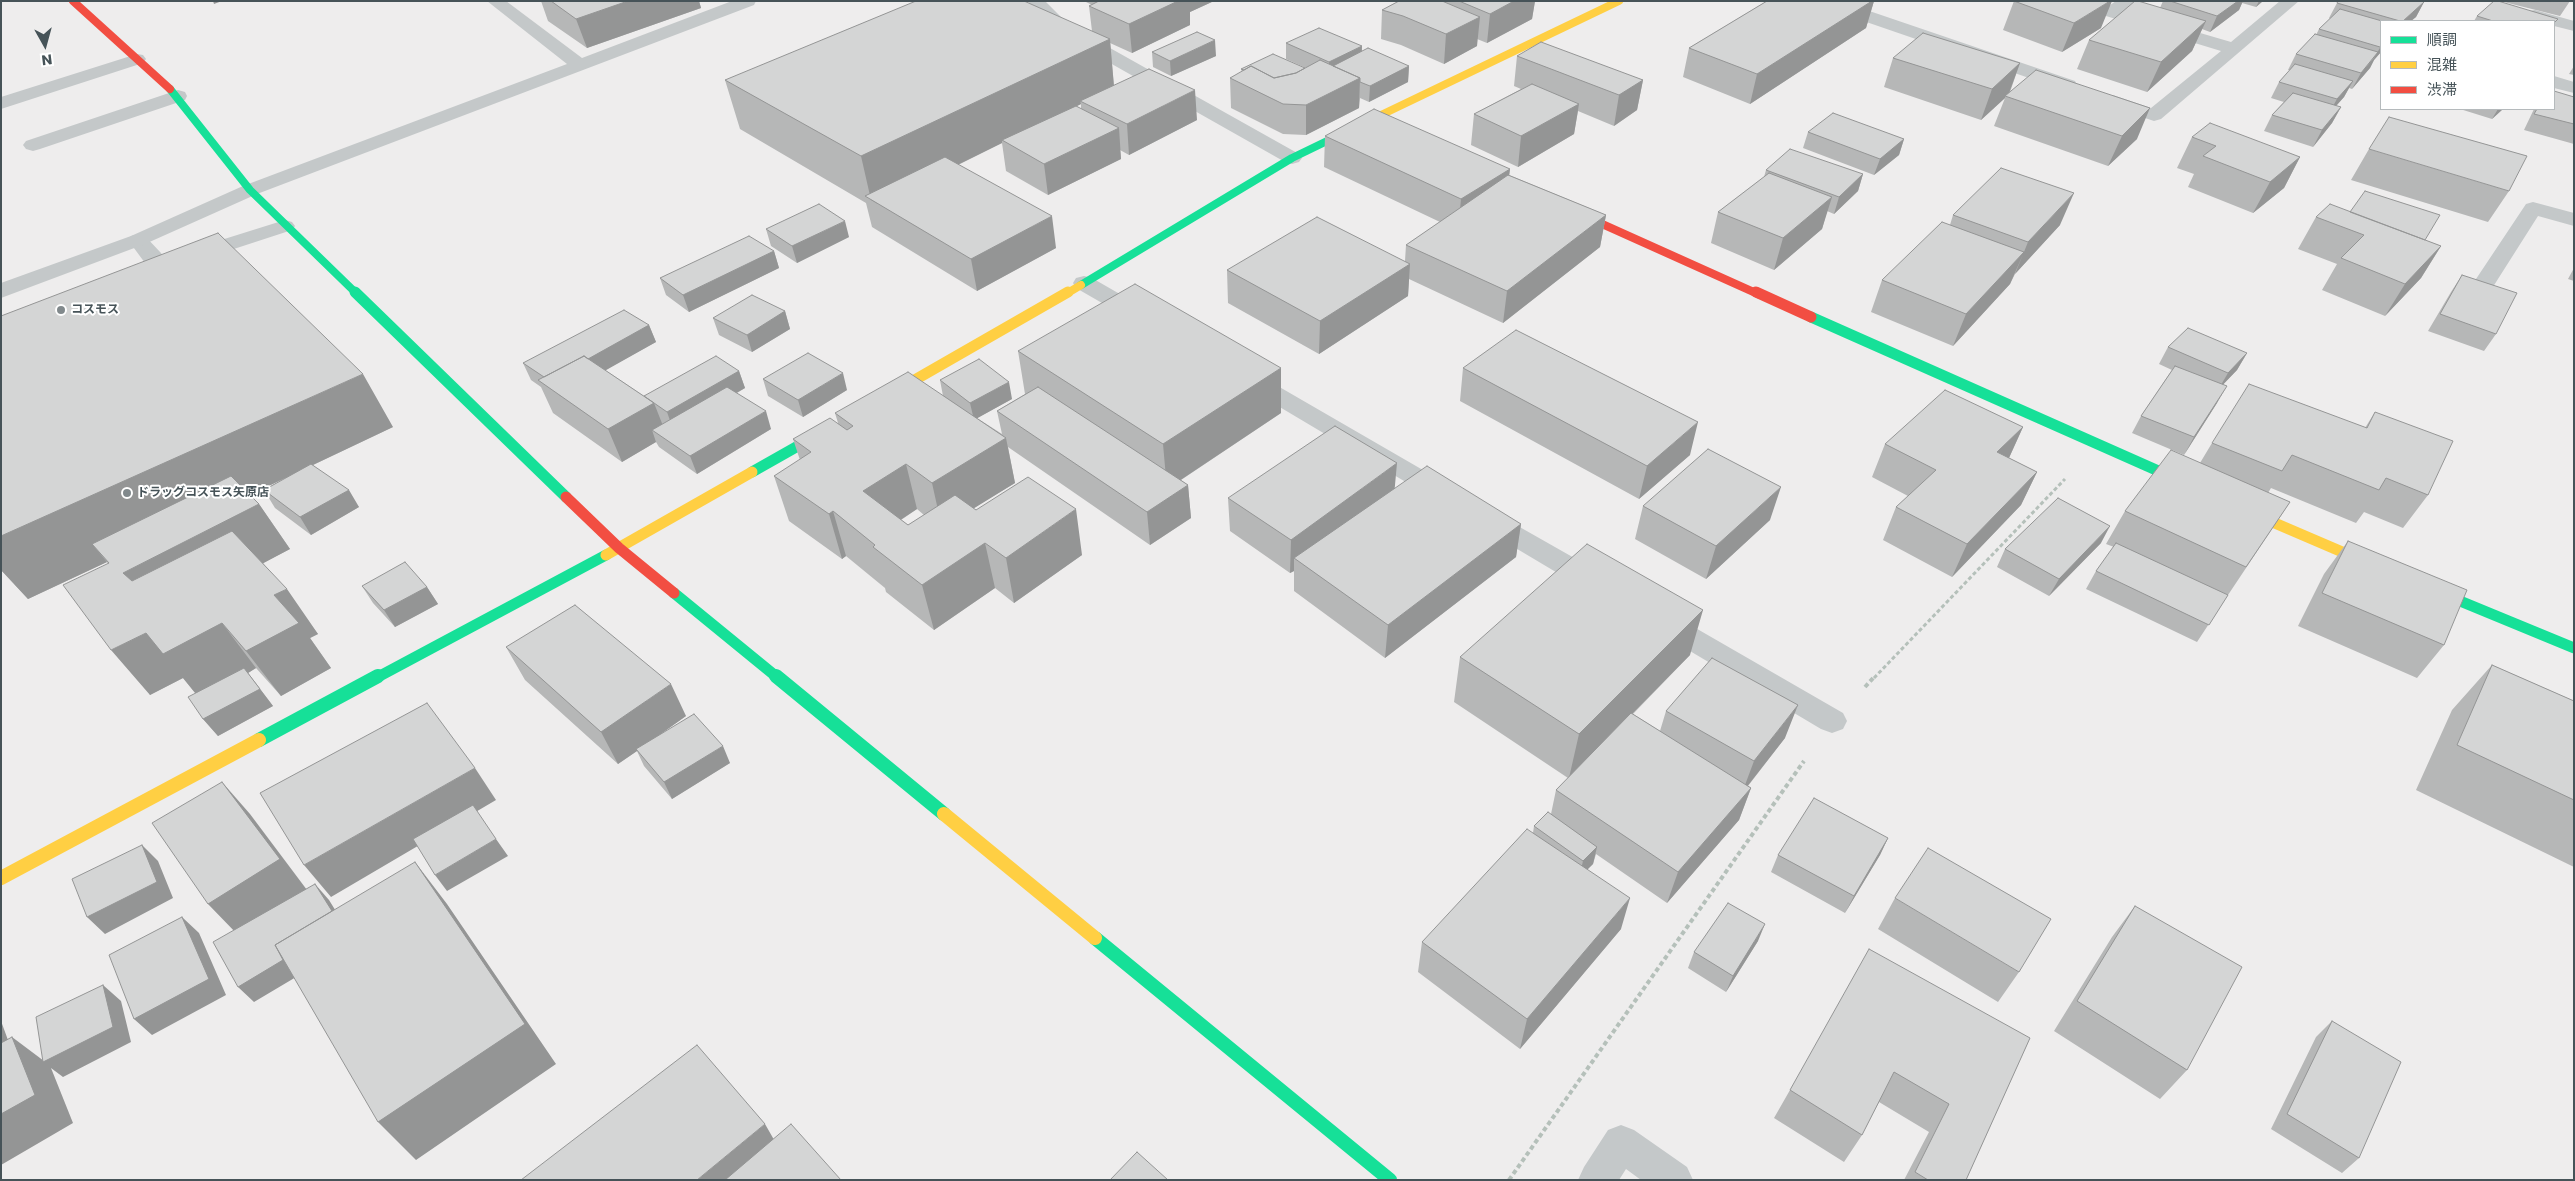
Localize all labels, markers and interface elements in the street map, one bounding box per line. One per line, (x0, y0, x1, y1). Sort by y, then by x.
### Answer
north arrow (20, 20, 70, 70)
legend (2380, 20, 2555, 110)
text: 順調 (2427, 29, 2457, 50)
text: N (40, 49, 53, 70)
text: 混雑 (2427, 54, 2457, 75)
text: 渋滞 (2427, 79, 2457, 100)
place label: コスモス (71, 303, 119, 317)
marker: コスモス (55, 304, 67, 316)
place label: ドラッグコスモス矢原店 (137, 486, 269, 500)
marker: ドラッグコスモス矢原店 (121, 487, 133, 499)

